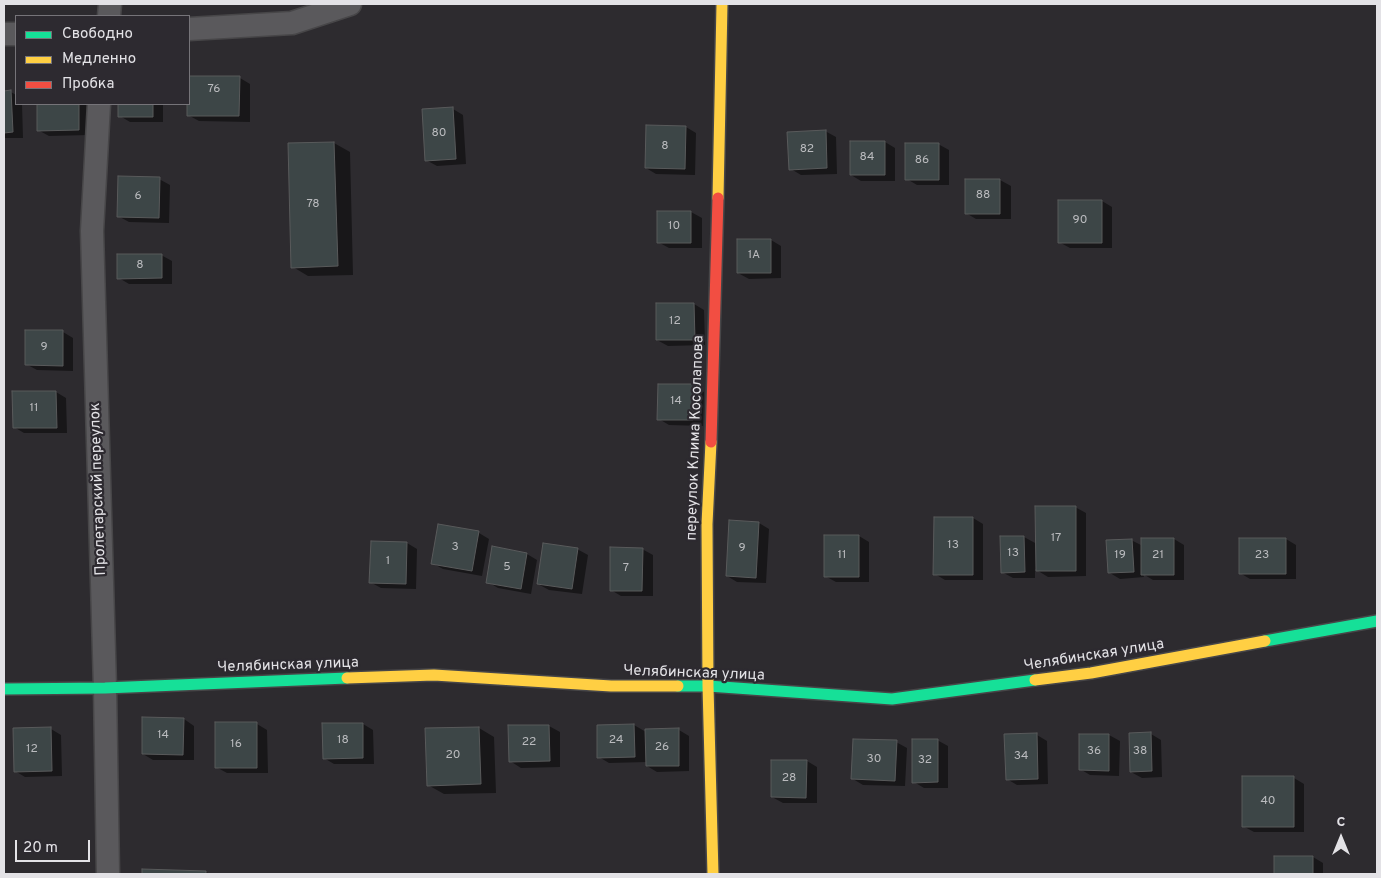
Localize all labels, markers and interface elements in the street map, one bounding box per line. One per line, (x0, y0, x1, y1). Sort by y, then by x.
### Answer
legend (15, 15, 190, 105)
text: Свободно (62, 25, 133, 44)
text: Медленно (62, 50, 136, 69)
text: Пробка (62, 75, 114, 94)
house number: 76 (208, 83, 220, 97)
house number: 80 (432, 127, 446, 141)
house number: 8 (661, 140, 669, 154)
house number: 82 (800, 143, 814, 157)
house number: 84 (860, 151, 874, 165)
house number: 86 (915, 154, 929, 168)
house number: 88 (976, 189, 990, 203)
house number: 6 (134, 190, 142, 204)
house number: 78 (306, 198, 320, 212)
house number: 90 (1073, 214, 1087, 228)
house number: 10 (668, 220, 680, 234)
house number: 1А (748, 249, 760, 263)
house number: 8 (136, 259, 144, 273)
house number: 12 (669, 315, 681, 329)
street label: переулок Клима Косолапова (683, 335, 709, 541)
house number: 9 (40, 341, 48, 355)
house number: 14 (670, 395, 682, 409)
house number: 11 (30, 402, 38, 416)
street label: Пролетарский переулок (87, 402, 111, 576)
house number: 17 (1051, 532, 1061, 546)
house number: 13 (947, 539, 959, 553)
house number: 3 (451, 541, 459, 555)
house number: 9 (738, 542, 746, 556)
house number: 13 (1007, 547, 1019, 561)
house number: 11 (838, 549, 846, 563)
house number: 19 (1114, 549, 1126, 563)
house number: 21 (1152, 549, 1164, 563)
house number: 23 (1255, 549, 1269, 563)
house number: 1 (386, 555, 390, 569)
house number: 5 (503, 561, 511, 575)
house number: 7 (623, 562, 629, 576)
street label: Челябинская улица (1023, 636, 1165, 676)
street label: Челябинская улица (217, 655, 359, 677)
street label: Челябинская улица (623, 663, 765, 685)
house number: 14 (157, 729, 169, 743)
house number: 18 (337, 734, 349, 748)
house number: 24 (609, 734, 623, 748)
house number: 22 (522, 736, 536, 750)
house number: 16 (230, 738, 242, 752)
house number: 26 (655, 741, 669, 755)
house number: 12 (26, 743, 38, 757)
house number: 36 (1087, 745, 1101, 759)
house number: 38 (1133, 745, 1147, 759)
house number: 20 (445, 749, 461, 763)
house number: 34 (1014, 750, 1028, 764)
house number: 30 (867, 753, 881, 767)
house number: 32 (918, 754, 932, 768)
house number: 28 (782, 772, 796, 786)
house number: 40 (1260, 795, 1276, 809)
north arrow (1316, 813, 1366, 863)
text: С (1337, 814, 1345, 831)
scale bar (18, 830, 92, 862)
text: 20 m (23, 839, 58, 858)

